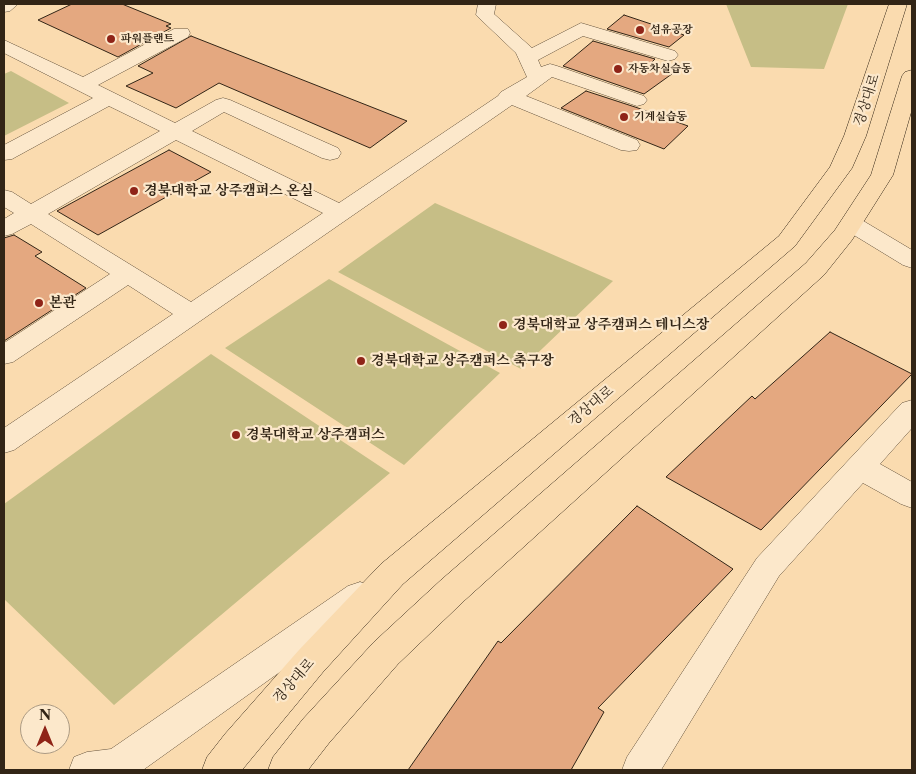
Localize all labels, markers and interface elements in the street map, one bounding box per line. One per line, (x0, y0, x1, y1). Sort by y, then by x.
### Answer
place label: 섬유공장 (650, 23, 693, 37)
marker: 섬유공장 (634, 24, 646, 36)
place label: 파워플랜트 (121, 32, 174, 46)
marker: 파워플랜트 (105, 33, 117, 45)
place label: 자동차실습동 (628, 62, 692, 76)
marker: 자동차실습동 (612, 63, 624, 75)
street label: 경상대로 (851, 72, 883, 128)
place label: 기계실습동 (634, 110, 687, 124)
marker: 기계실습동 (618, 111, 630, 123)
place label: 경북대학교 상주캠퍼스 온실 (144, 183, 313, 199)
marker: 경북대학교 상주캠퍼스 온실 (128, 185, 140, 197)
place label: 본관 (49, 295, 76, 311)
marker: 본관 (33, 297, 45, 309)
place label: 경북대학교 상주캠퍼스 테니스장 (513, 317, 709, 333)
marker: 경북대학교 상주캠퍼스 테니스장 (497, 319, 509, 331)
place label: 경북대학교 상주캠퍼스 축구장 (371, 353, 554, 369)
marker: 경북대학교 상주캠퍼스 축구장 (355, 355, 367, 367)
street label: 경상대로 (565, 382, 617, 430)
place label: 경북대학교 상주캠퍼스 (246, 427, 385, 443)
marker: 경북대학교 상주캠퍼스 (230, 429, 242, 441)
street label: 경상대로 (270, 655, 318, 707)
north arrow (20, 704, 70, 754)
text: N (39, 706, 51, 724)

